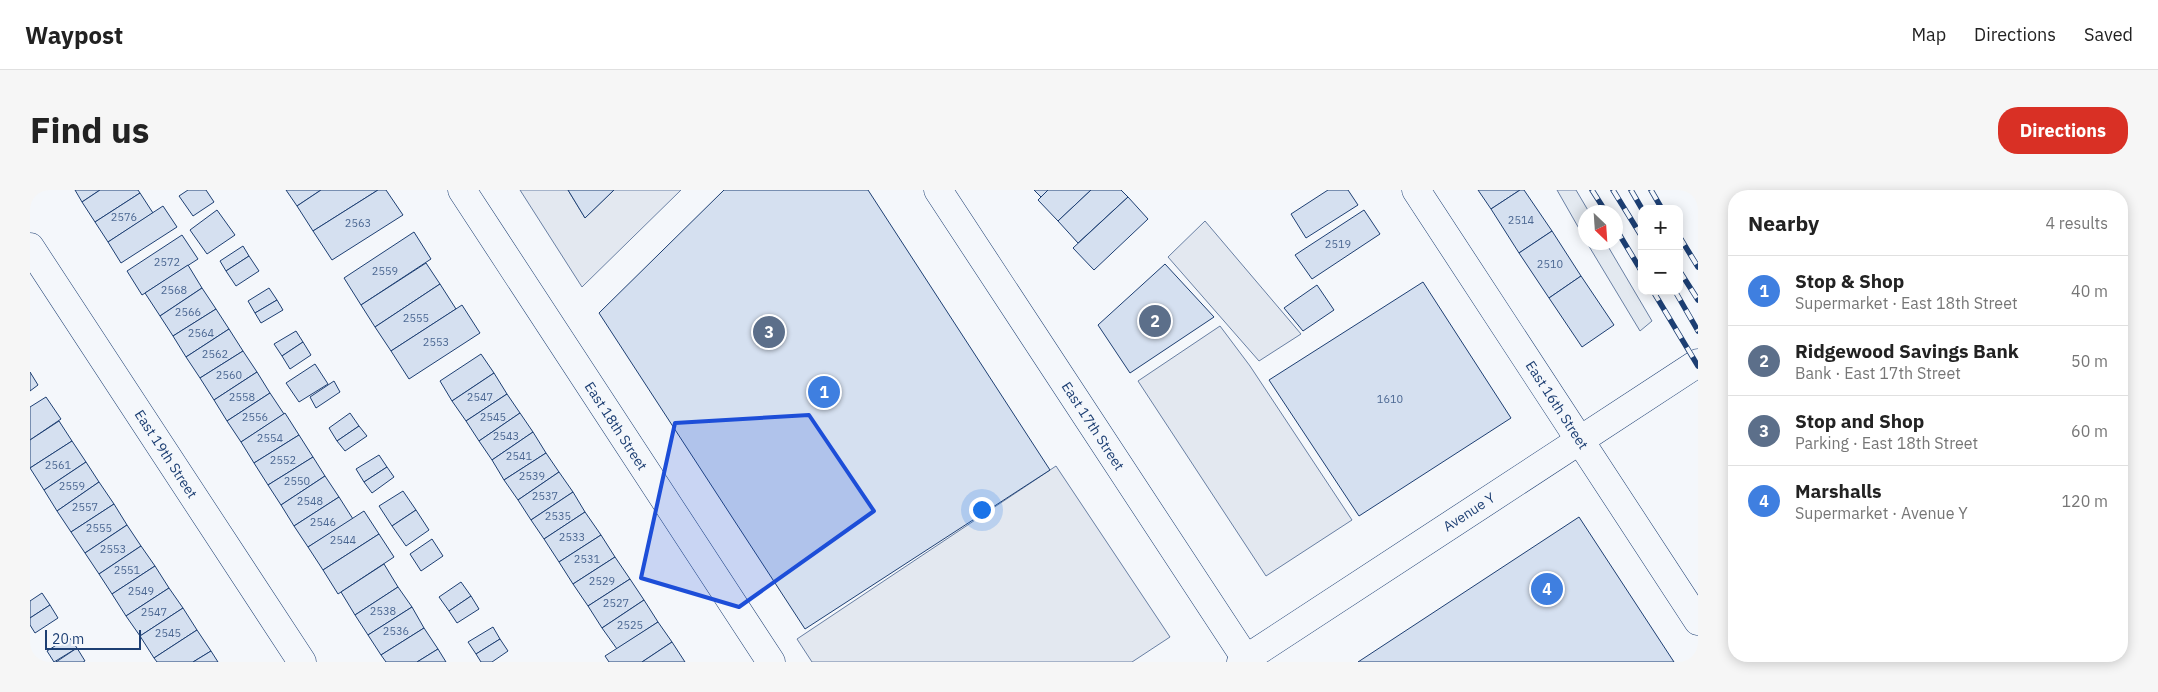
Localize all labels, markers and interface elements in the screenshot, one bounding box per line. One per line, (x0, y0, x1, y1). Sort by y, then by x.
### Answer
text: Waypost (25, 19, 123, 51)
text: Map (1911, 23, 1946, 46)
text: Directions (1974, 23, 2056, 46)
text: Saved (2084, 23, 2133, 46)
text: Find us (30, 107, 149, 153)
button: Directions (1998, 107, 2128, 154)
north arrow (1578, 205, 1623, 250)
map controls (1638, 205, 1683, 295)
button: + (1638, 205, 1683, 250)
text: Nearby (1748, 209, 1819, 237)
house number: 2576 (111, 210, 137, 224)
house number: 2514 (1508, 213, 1535, 227)
text: 4 results (2045, 213, 2108, 233)
house number: 2563 (345, 216, 371, 230)
house number: 2519 (1325, 237, 1351, 251)
button: − (1638, 250, 1683, 295)
house number: 2572 (154, 255, 180, 269)
house number: 2510 (1537, 257, 1563, 271)
house number: 2559 (372, 264, 398, 278)
text: Stop & Shop (1795, 269, 1904, 293)
text: 1 (1759, 281, 1769, 301)
text: 40 m (2071, 281, 2108, 301)
house number: 2568 (161, 283, 187, 297)
text: Supermarket · East 18th Street (1795, 293, 2018, 313)
pin: 2 (1139, 302, 1171, 340)
house number: 2566 (175, 305, 201, 319)
house number: 2555 (403, 311, 429, 325)
pin: 3 (753, 313, 785, 351)
house number: 2564 (188, 326, 215, 340)
house number: 2553 (423, 335, 449, 349)
text: Ridgewood Savings Bank (1795, 339, 2019, 363)
house number: 2562 (202, 347, 228, 361)
text: 2 (1759, 351, 1769, 371)
text: 50 m (2071, 351, 2108, 371)
street label: East 16th Street (1522, 357, 1592, 453)
text: Bank · East 17th Street (1795, 363, 1961, 383)
house number: 2560 (216, 368, 242, 382)
pin: 1 (808, 373, 840, 411)
street label: East 18th Street (581, 378, 651, 474)
street label: East 17th Street (1058, 378, 1128, 474)
house number: 2558 (229, 390, 255, 404)
house number: 2547 (467, 390, 493, 404)
house number: 1610 (1377, 392, 1403, 406)
street label: East 19th Street (131, 406, 201, 502)
text: Stop and Shop (1795, 409, 1924, 433)
house number: 2556 (242, 410, 268, 424)
house number: 2545 (480, 410, 506, 424)
text: 3 (1759, 421, 1769, 441)
text: 60 m (2071, 421, 2108, 441)
house number: 2543 (493, 429, 519, 443)
house number: 2554 (257, 431, 284, 445)
text: Parking · East 18th Street (1795, 433, 1978, 453)
house number: 2541 (506, 449, 533, 463)
house number: 2552 (270, 453, 296, 467)
house number: 2561 (45, 458, 72, 472)
house number: 2539 (519, 469, 545, 483)
house number: 2550 (284, 474, 310, 488)
house number: 2559 (59, 479, 85, 493)
text: Marshalls (1795, 479, 1882, 503)
street label: Avenue Y (1440, 488, 1499, 535)
house number: 2537 (532, 489, 558, 503)
text: 4 (1759, 491, 1769, 511)
text: 120 m (2061, 491, 2108, 511)
house number: 2548 (297, 494, 323, 508)
your location (969, 497, 995, 523)
house number: 2557 (72, 500, 98, 514)
text: Supermarket · Avenue Y (1795, 503, 1968, 523)
house number: 2535 (545, 509, 571, 523)
house number: 2546 (310, 515, 336, 529)
house number: 2555 (86, 521, 112, 535)
house number: 2533 (559, 530, 585, 544)
house number: 2544 (330, 533, 357, 547)
house number: 2553 (100, 542, 126, 556)
house number: 2531 (574, 552, 601, 566)
house number: 2551 (114, 563, 141, 577)
pin: 4 (1531, 570, 1563, 608)
house number: 2529 (589, 574, 615, 588)
house number: 2549 (128, 584, 154, 598)
house number: 2527 (603, 596, 629, 610)
house number: 2538 (370, 604, 396, 618)
house number: 2547 (141, 605, 167, 619)
house number: 2525 (617, 618, 643, 632)
house number: 2536 (383, 624, 409, 638)
house number: 2545 (155, 626, 181, 640)
scale bar (45, 627, 141, 650)
text: 20 m (52, 630, 84, 648)

